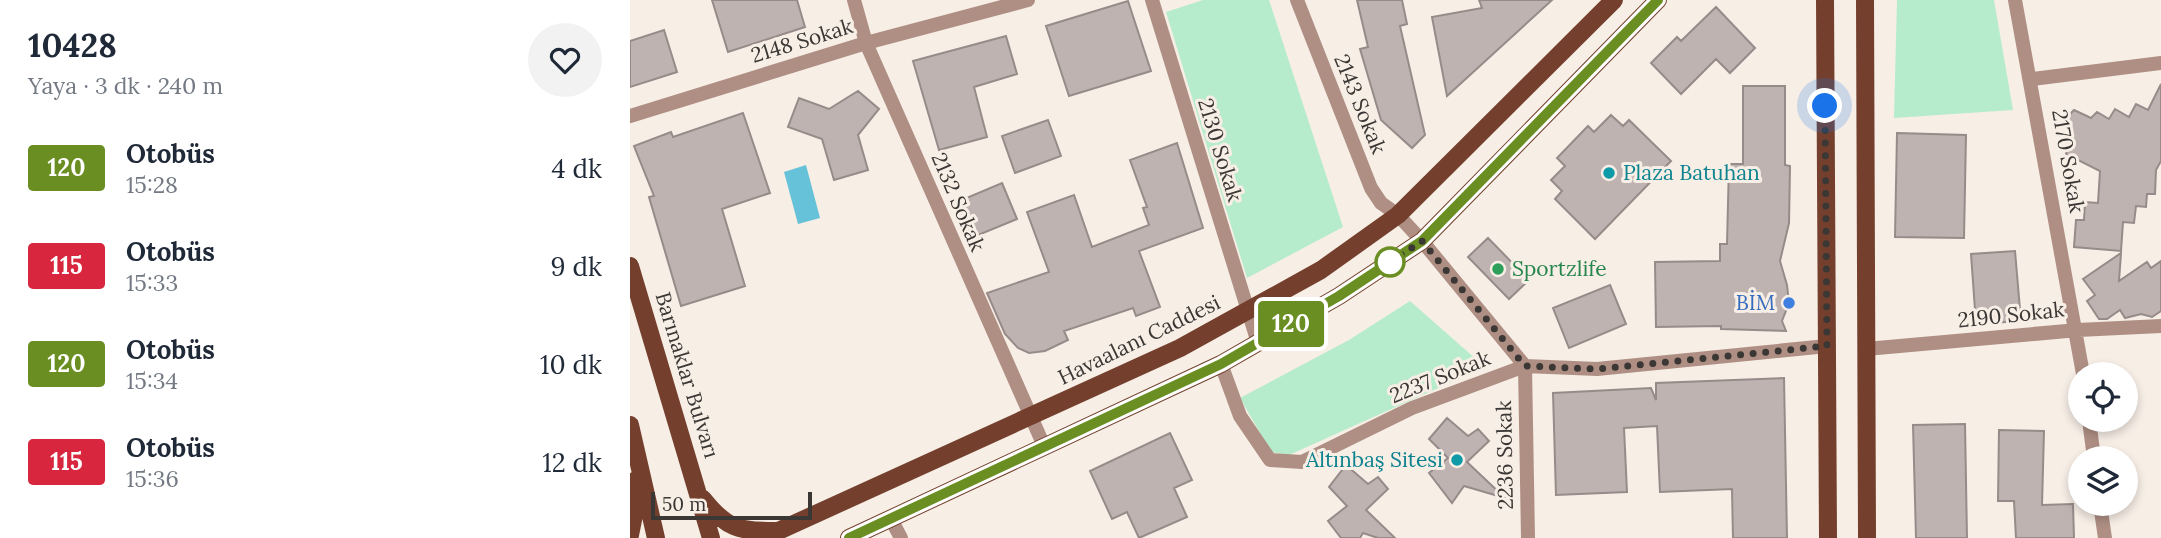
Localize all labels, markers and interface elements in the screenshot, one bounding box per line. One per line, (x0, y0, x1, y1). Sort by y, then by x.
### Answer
street label: 2148 Sokak (748, 12, 857, 69)
button: heart (528, 23, 602, 97)
text: 10428 (28, 24, 117, 66)
street label: 2143 Sokak (1328, 50, 1393, 158)
text: Yaya · 3 dk · 240 m (28, 71, 223, 100)
your location (1807, 88, 1842, 123)
street label: 2130 Sokak (1192, 95, 1249, 206)
street label: 2170 Sokak (2046, 107, 2091, 216)
text: Otobüs (126, 137, 215, 170)
street label: 2132 Sokak (926, 148, 992, 256)
text: 120 (48, 152, 85, 183)
text: 4 dk (552, 152, 602, 185)
place label: Plaza Batuhan (1623, 159, 1760, 186)
marker: Plaza Batuhan (1601, 165, 1617, 181)
text: 15:28 (126, 170, 178, 199)
text: Otobüs (126, 235, 215, 268)
unlabelled marker (1375, 247, 1405, 277)
text: 115 (50, 250, 83, 281)
text: 9 dk (551, 250, 602, 283)
place label: Sportzlife (1512, 255, 1607, 282)
marker: Sportzlife (1490, 261, 1506, 277)
text: 15:33 (126, 268, 178, 297)
street label: Barınaklar Bulvarı (649, 289, 726, 461)
street label: Havaalanı Caddesi (1053, 289, 1224, 391)
place label: BİM (1736, 289, 1775, 316)
marker: BİM (1781, 295, 1797, 311)
street label: 2190 Sokak (1956, 295, 2066, 334)
line badge: 120 (1251, 301, 1331, 347)
text: 120 (1272, 308, 1310, 339)
text: Otobüs (126, 333, 215, 366)
street label: 2237 Sokak (1386, 344, 1495, 409)
text: 120 (48, 348, 85, 379)
text: 10 dk (540, 348, 602, 381)
map controls (2068, 362, 2138, 516)
button: locate (2068, 362, 2138, 432)
text: 15:34 (126, 366, 178, 395)
street label: 2236 Sokak (1490, 399, 1519, 510)
text: Otobüs (126, 431, 215, 464)
text: 115 (50, 446, 83, 477)
text: 12 dk (542, 446, 602, 479)
place label: Altınbaş Sitesi (1305, 446, 1443, 473)
button: layers (2068, 446, 2138, 516)
marker: Altınbaş Sitesi (1449, 452, 1465, 468)
text: 15:36 (126, 464, 179, 493)
scale bar (651, 489, 812, 521)
text: 50 m (662, 492, 706, 516)

